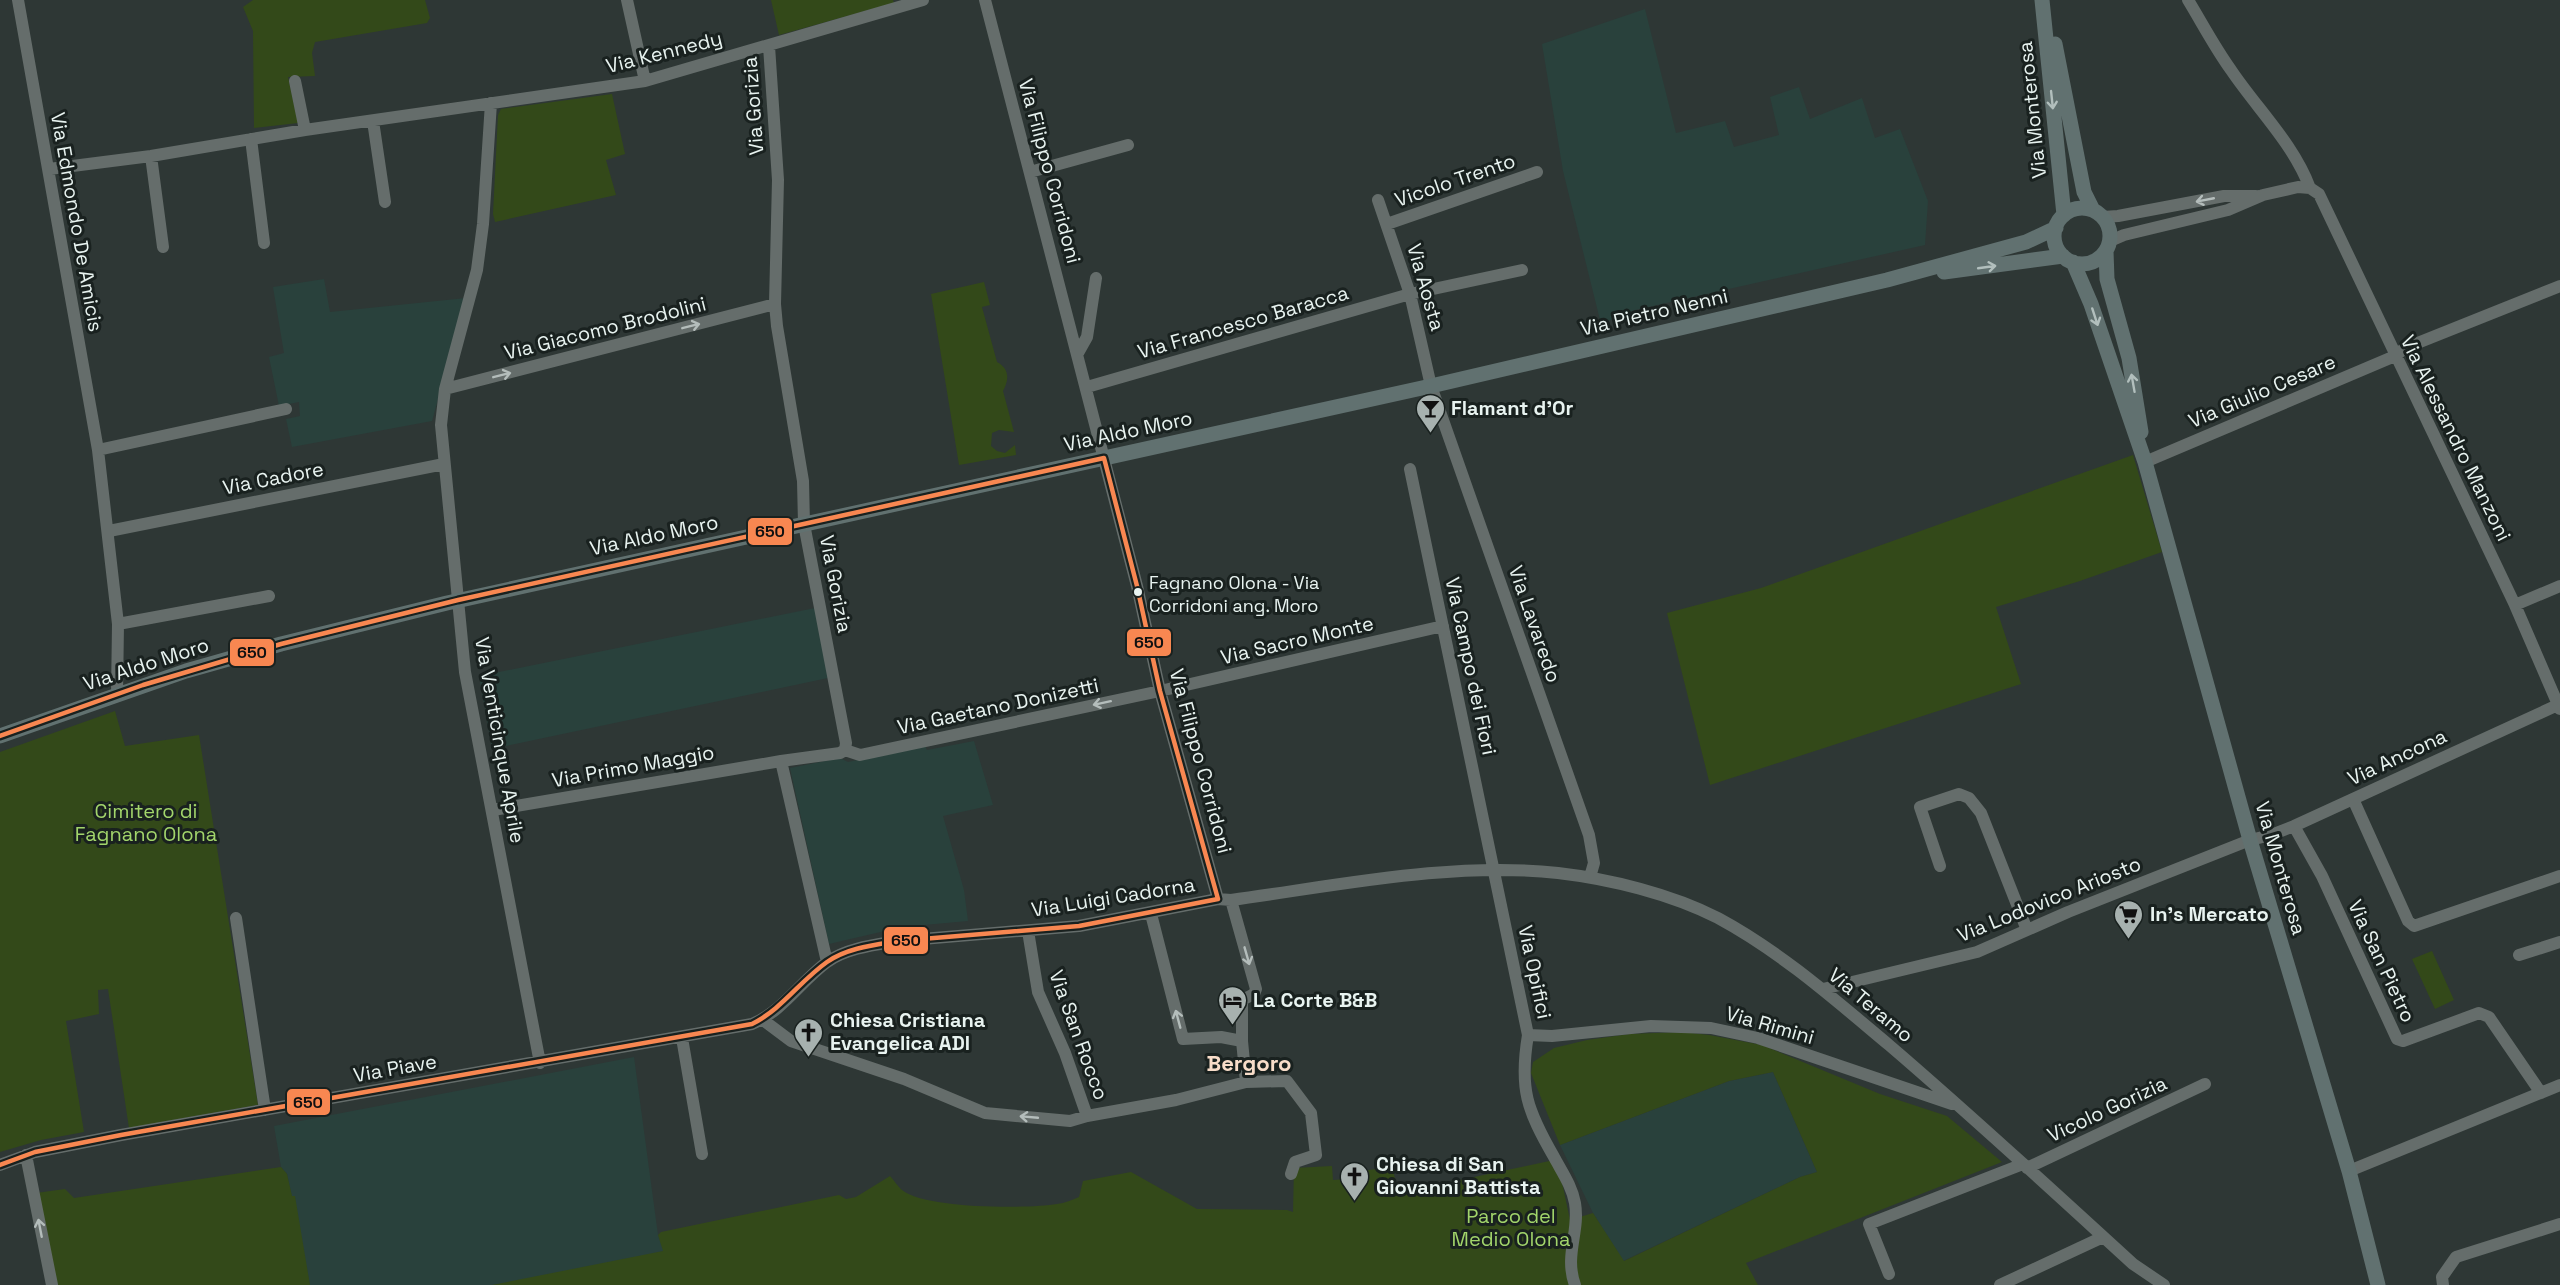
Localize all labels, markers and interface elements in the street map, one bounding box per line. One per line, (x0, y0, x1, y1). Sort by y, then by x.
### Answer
street label: Via Kennedy (603, 25, 725, 79)
street label: Via Monterosa (2012, 40, 2052, 180)
street label: Via Gorizia (737, 56, 769, 156)
street label: Via Filippo Corridoni (1013, 76, 1087, 266)
one-way arrow (2047, 90, 2058, 109)
street label: Via Edmondo De Amicis (45, 110, 109, 334)
street label: Vicolo Trento (1391, 147, 1519, 213)
one-way arrow (2196, 195, 2215, 206)
street label: Via Aosta (1401, 240, 1451, 334)
one-way arrow (1977, 261, 1997, 272)
street label: Via Francesco Baracca (1135, 279, 1351, 365)
street label: Via Pietro Nenni (1578, 282, 1730, 342)
street label: Via Giacomo Brodolini (501, 290, 709, 366)
one-way arrow (2090, 307, 2101, 326)
one-way arrow (681, 319, 700, 331)
street label: Via Alessandro Manzoni (2395, 331, 2517, 545)
street label: Via Giulio Cesare (2185, 348, 2339, 434)
one-way arrow (492, 368, 511, 380)
one-way arrow (2128, 374, 2139, 394)
bar icon: Flamant d'Or (1414, 392, 1446, 434)
place label: Flamant d'Or (1451, 395, 1574, 421)
street label: Via Aldo Moro (1061, 405, 1195, 457)
street label: Via Cadore (220, 455, 326, 501)
street label: Via Aldo Moro (587, 509, 721, 561)
line badge: 650 (747, 517, 793, 546)
text: 650 (755, 521, 785, 542)
street label: Via Gorizia (814, 533, 858, 635)
street label: Via Lavaredo (1503, 562, 1567, 686)
place label: Fagnano Olona - Via Corridoni ang. Moro (1149, 571, 1319, 617)
street label: Via Campo dei Fiori (1439, 575, 1503, 757)
marker: Fagnano Olona - Via Corridoni ang. Moro (1132, 586, 1144, 598)
street label: Via Sacro Monte (1218, 610, 1376, 670)
line badge: 650 (1126, 628, 1172, 657)
street label: Via Aldo Moro (80, 631, 212, 697)
text: 650 (1134, 632, 1164, 653)
street label: Via Venticinque Aprile (469, 635, 531, 845)
line badge: 650 (229, 638, 275, 667)
text: 650 (237, 642, 267, 663)
street label: Via Filippo Corridoni (1164, 666, 1238, 856)
street label: Via Gaetano Donizetti (895, 672, 1101, 740)
one-way arrow (1093, 698, 1113, 709)
street label: Via Ancona (2343, 723, 2451, 791)
street label: Via Primo Maggio (550, 739, 716, 793)
park label: Cimitero di Fagnano Olona (75, 798, 217, 847)
street label: Via Monterosa (2250, 798, 2312, 938)
street label: Via Lodovico Ariosto (1953, 850, 2145, 948)
street label: Via Luigi Cadorna (1029, 871, 1197, 923)
street label: Via San Pietro (2342, 896, 2422, 1026)
supermarket icon: In's Mercato (2113, 898, 2145, 940)
place label: In's Mercato (2150, 901, 2269, 927)
street label: Via Opifici (1512, 923, 1558, 1021)
line badge: 650 (883, 926, 929, 955)
text: 650 (891, 930, 921, 951)
one-way arrow (1242, 946, 1253, 965)
street label: Via Teramo (1823, 962, 1919, 1048)
street label: Via San Rocco (1043, 967, 1115, 1103)
hotel icon: La Corte B&B (1216, 984, 1248, 1026)
place label: La Corte B&B (1253, 987, 1377, 1013)
street label: Via Rimini (1723, 1000, 1817, 1050)
place label: Chiesa Cristiana Evangelica ADI (830, 1007, 986, 1056)
one-way arrow (1171, 1010, 1183, 1029)
church icon: Chiesa Cristiana Evangelica ADI (793, 1016, 825, 1058)
street label: Via Piave (351, 1048, 439, 1088)
district label: Bergoro (1207, 1049, 1291, 1077)
street label: Vicolo Gorizia (2043, 1070, 2171, 1148)
line badge: 650 (286, 1088, 331, 1116)
text: 650 (293, 1092, 323, 1113)
one-way arrow (1020, 1112, 1040, 1123)
place label: Chiesa di San Giovanni Battista (1376, 1151, 1541, 1200)
church icon: Chiesa di San Giovanni Battista (1339, 1160, 1371, 1202)
park label: Parco del Medio Olona (1452, 1203, 1570, 1252)
one-way arrow (34, 1218, 45, 1238)

